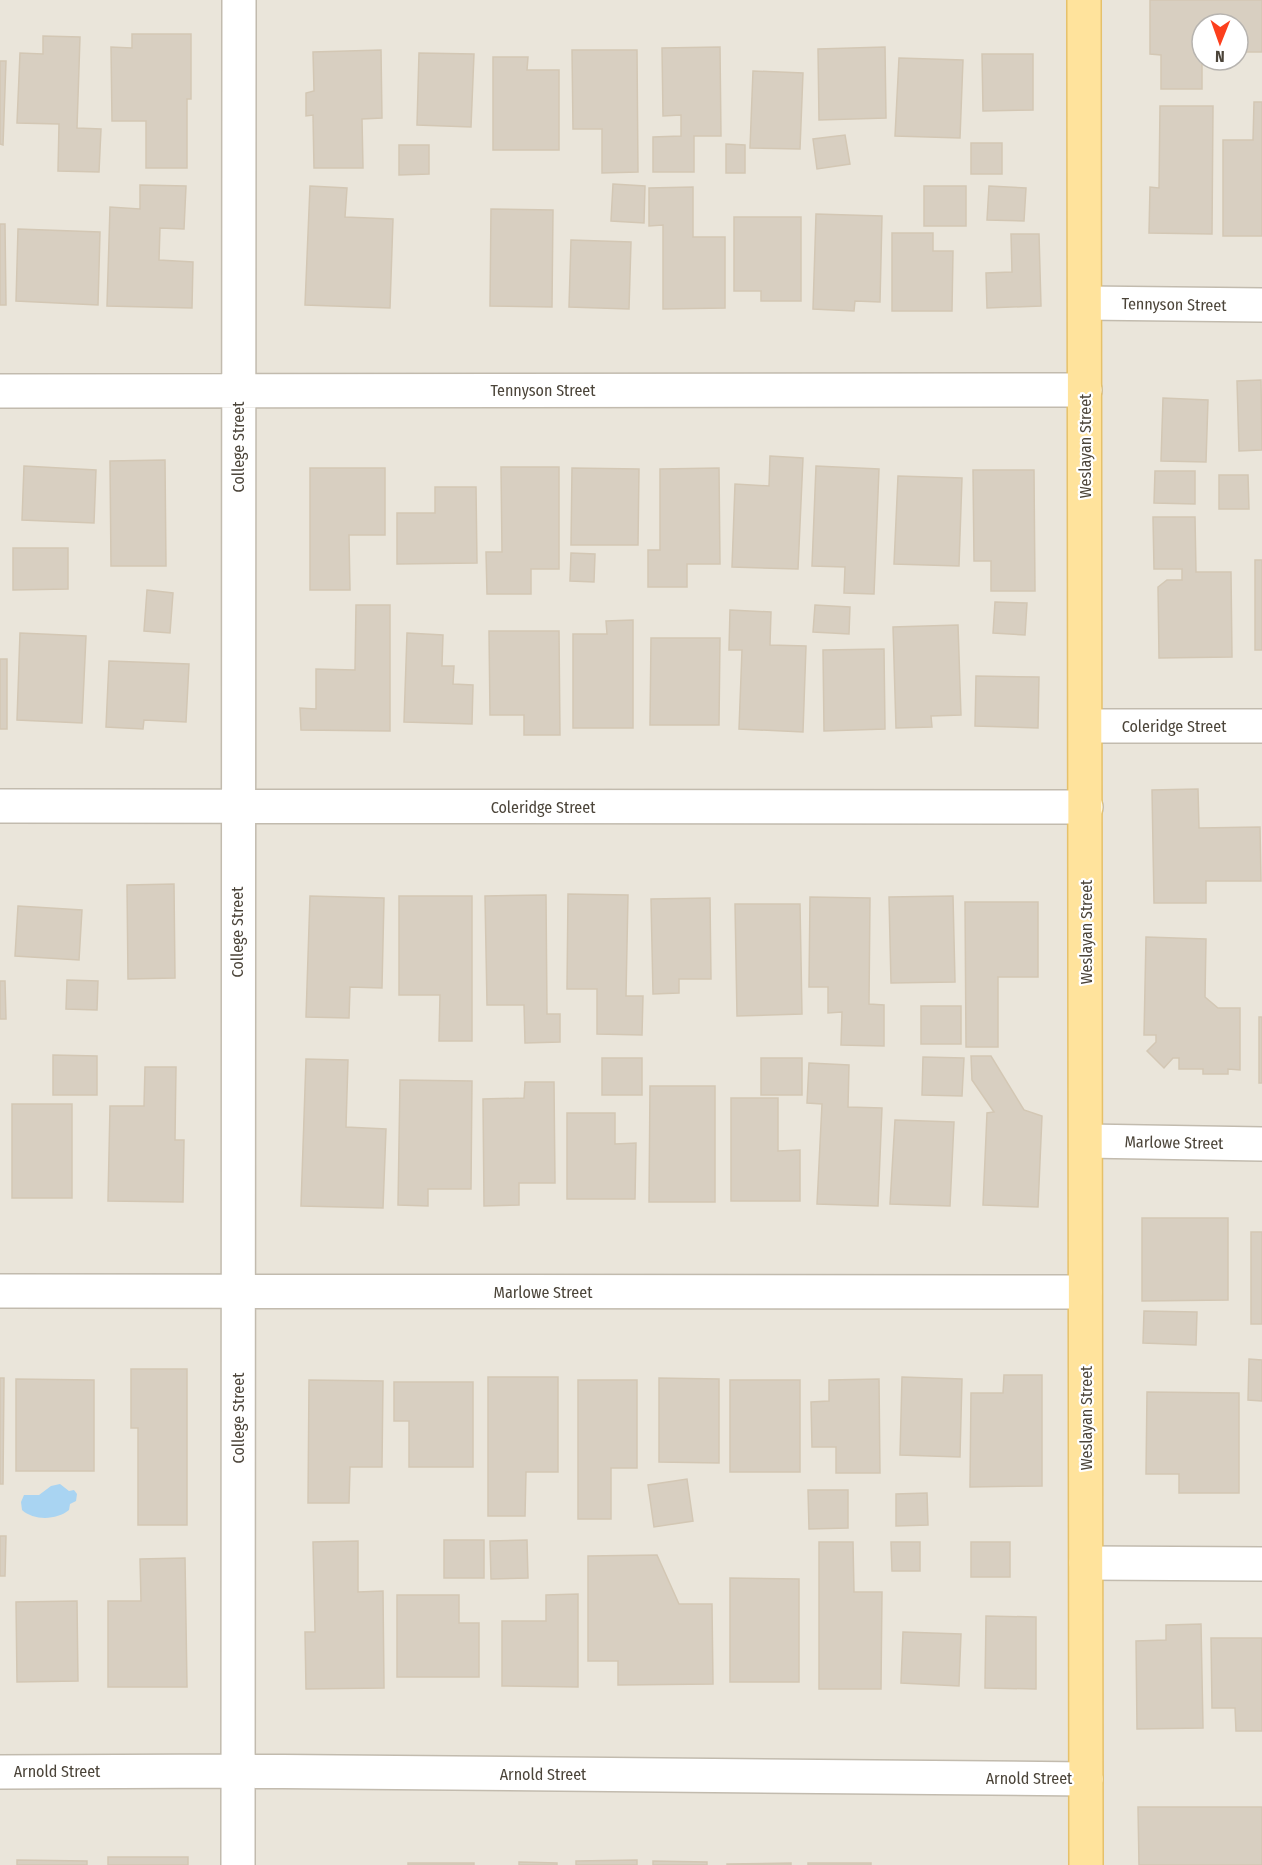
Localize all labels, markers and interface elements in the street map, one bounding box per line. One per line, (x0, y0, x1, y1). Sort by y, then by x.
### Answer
north arrow (1190, 12, 1250, 72)
text: N (1215, 47, 1225, 66)
street label: Tennyson Street (1121, 294, 1227, 315)
street label: Tennyson Street (491, 381, 596, 400)
street label: Weslayan Street (1076, 393, 1095, 498)
street label: College Street (229, 401, 248, 492)
street label: Coleridge Street (1122, 717, 1227, 736)
street label: Coleridge Street (491, 798, 596, 817)
street label: Weslayan Street (1077, 879, 1096, 984)
street label: College Street (228, 886, 247, 977)
street label: Marlowe Street (1124, 1132, 1224, 1153)
street label: Marlowe Street (494, 1283, 593, 1302)
street label: Weslayan Street (1077, 1365, 1096, 1470)
street label: College Street (229, 1372, 248, 1463)
street label: Arnold Street (14, 1762, 101, 1781)
street label: Arnold Street (500, 1765, 587, 1784)
street label: Arnold Street (986, 1769, 1073, 1788)

